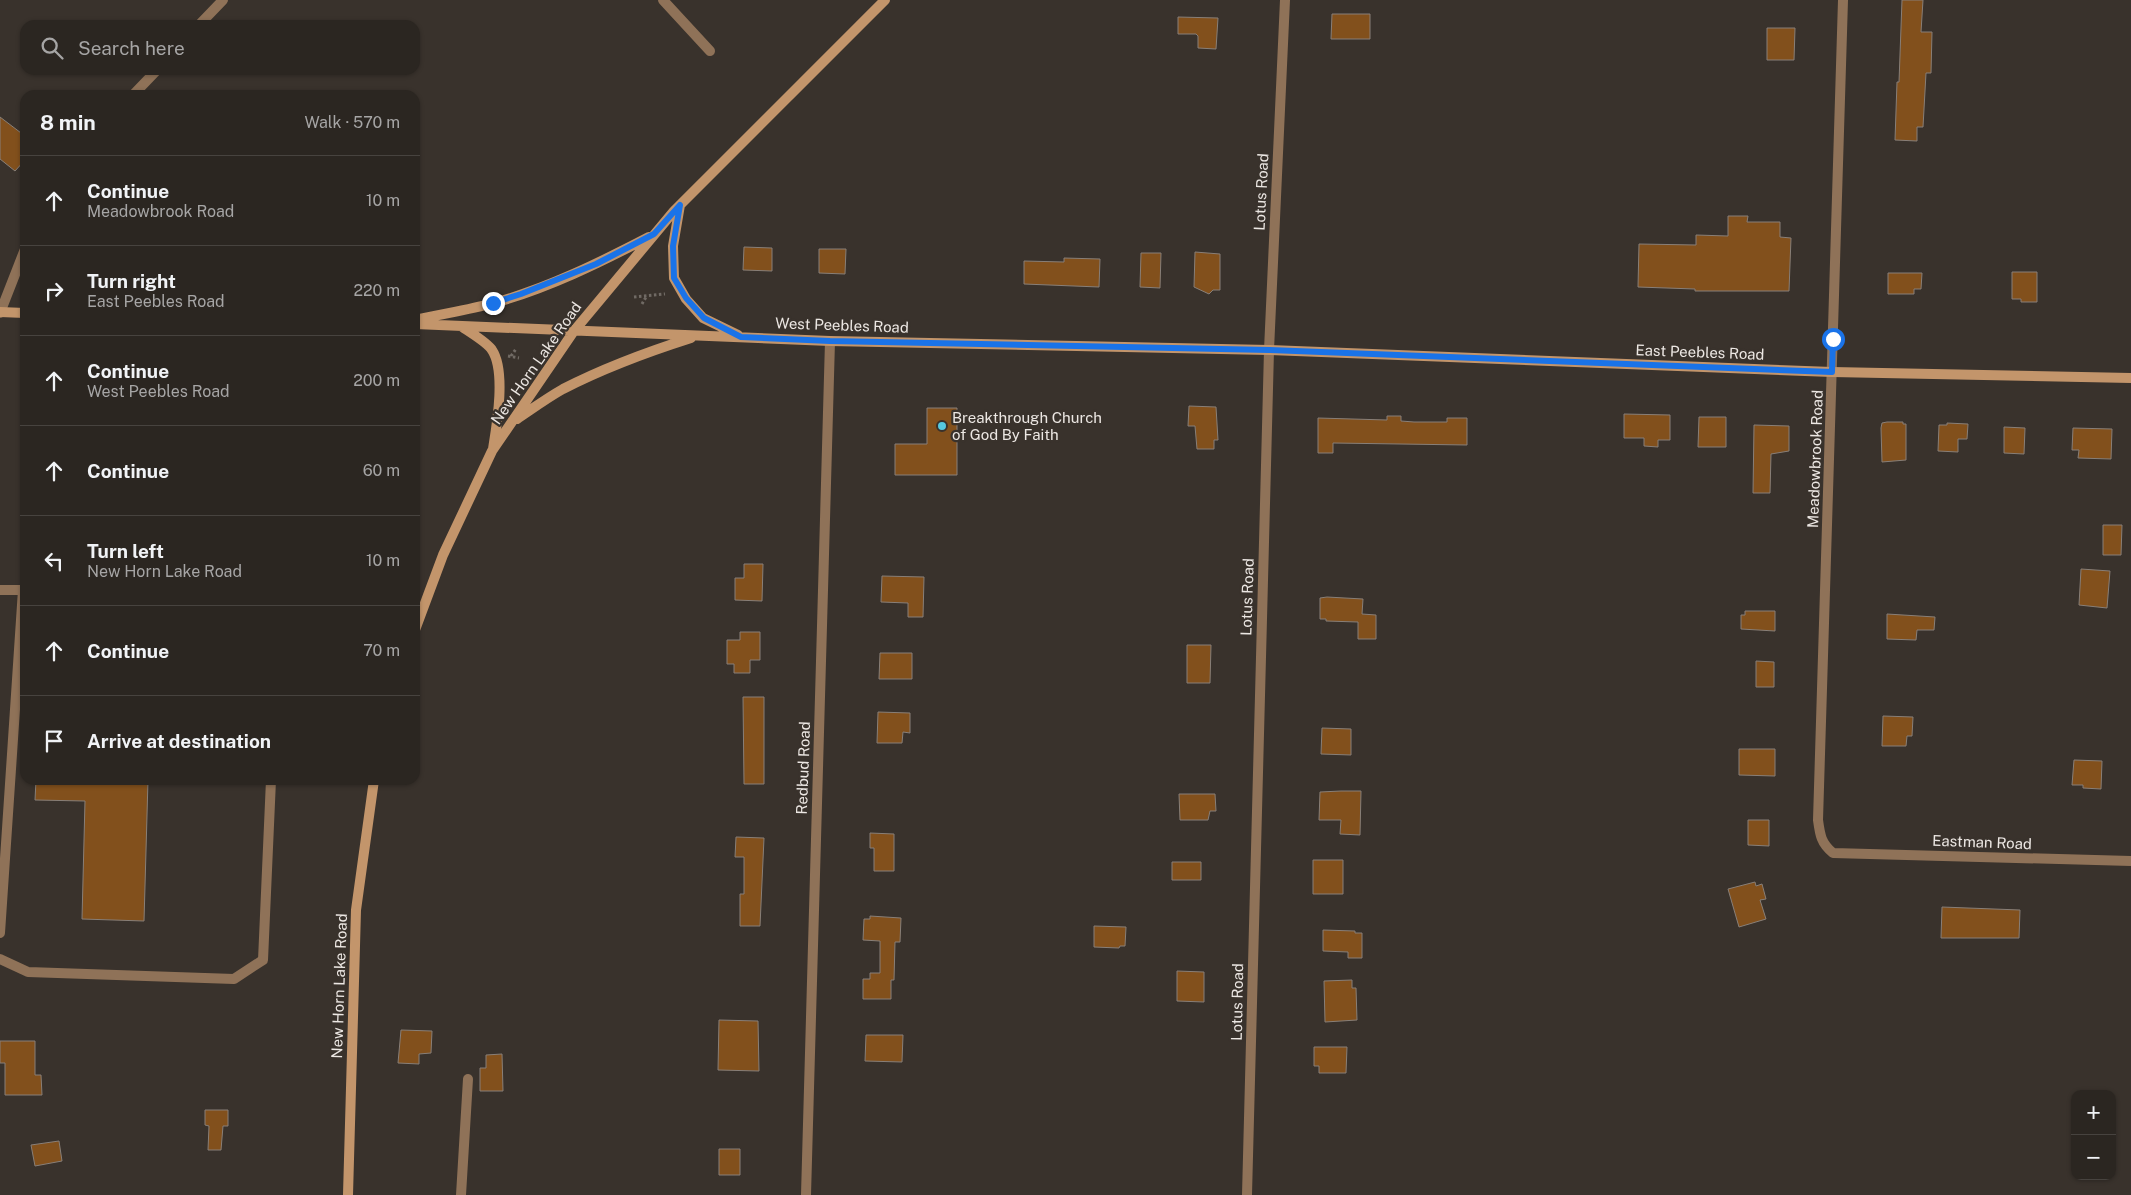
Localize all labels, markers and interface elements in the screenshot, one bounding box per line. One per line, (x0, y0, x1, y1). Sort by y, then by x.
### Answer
search box (20, 20, 420, 75)
icon: search (38, 34, 66, 62)
text: Search here (78, 37, 185, 59)
text: 8 min (40, 110, 96, 135)
text: Walk · 570 m (304, 113, 400, 132)
street label: Lotus Road (1250, 153, 1272, 231)
text: Continue (87, 180, 169, 202)
icon: ahead (40, 187, 68, 215)
text: 10 m (366, 191, 400, 210)
text: Meadowbrook Road (87, 202, 234, 221)
text: Turn right (87, 270, 176, 292)
icon: right (40, 277, 68, 305)
text: 220 m (353, 281, 400, 300)
text: East Peebles Road (87, 292, 225, 311)
route end (482, 292, 505, 315)
street label: New Horn Lake Road (487, 299, 585, 427)
street label: West Peebles Road (775, 314, 909, 336)
route start (1822, 328, 1845, 351)
street label: East Peebles Road (1635, 341, 1765, 363)
text: Continue (87, 360, 169, 382)
icon: ahead (40, 367, 68, 395)
text: 200 m (353, 371, 400, 390)
text: West Peebles Road (87, 382, 230, 401)
street label: Meadowbrook Road (1804, 390, 1826, 528)
place label: Breakthrough Church of God By Faith (952, 409, 1102, 443)
marker: Breakthrough Church of God By Faith (936, 420, 948, 432)
icon: ahead (40, 457, 68, 485)
text: Continue (87, 460, 169, 482)
text: 60 m (363, 461, 400, 480)
text: Turn left (87, 540, 164, 562)
icon: left (40, 547, 68, 575)
text: 10 m (366, 551, 400, 570)
street label: Lotus Road (1237, 558, 1257, 636)
text: New Horn Lake Road (87, 562, 242, 581)
icon: ahead (40, 637, 68, 665)
text: Continue (87, 640, 169, 662)
text: 70 m (363, 641, 400, 660)
street label: Redbud Road (793, 721, 813, 815)
icon: arrive (40, 727, 68, 755)
text: Arrive at destination (87, 730, 271, 752)
street label: Eastman Road (1932, 832, 2032, 852)
street label: New Horn Lake Road (328, 913, 350, 1059)
street label: Lotus Road (1228, 963, 1246, 1041)
map controls (2071, 1090, 2116, 1180)
button: + (2071, 1090, 2116, 1135)
button: − (2071, 1135, 2116, 1180)

